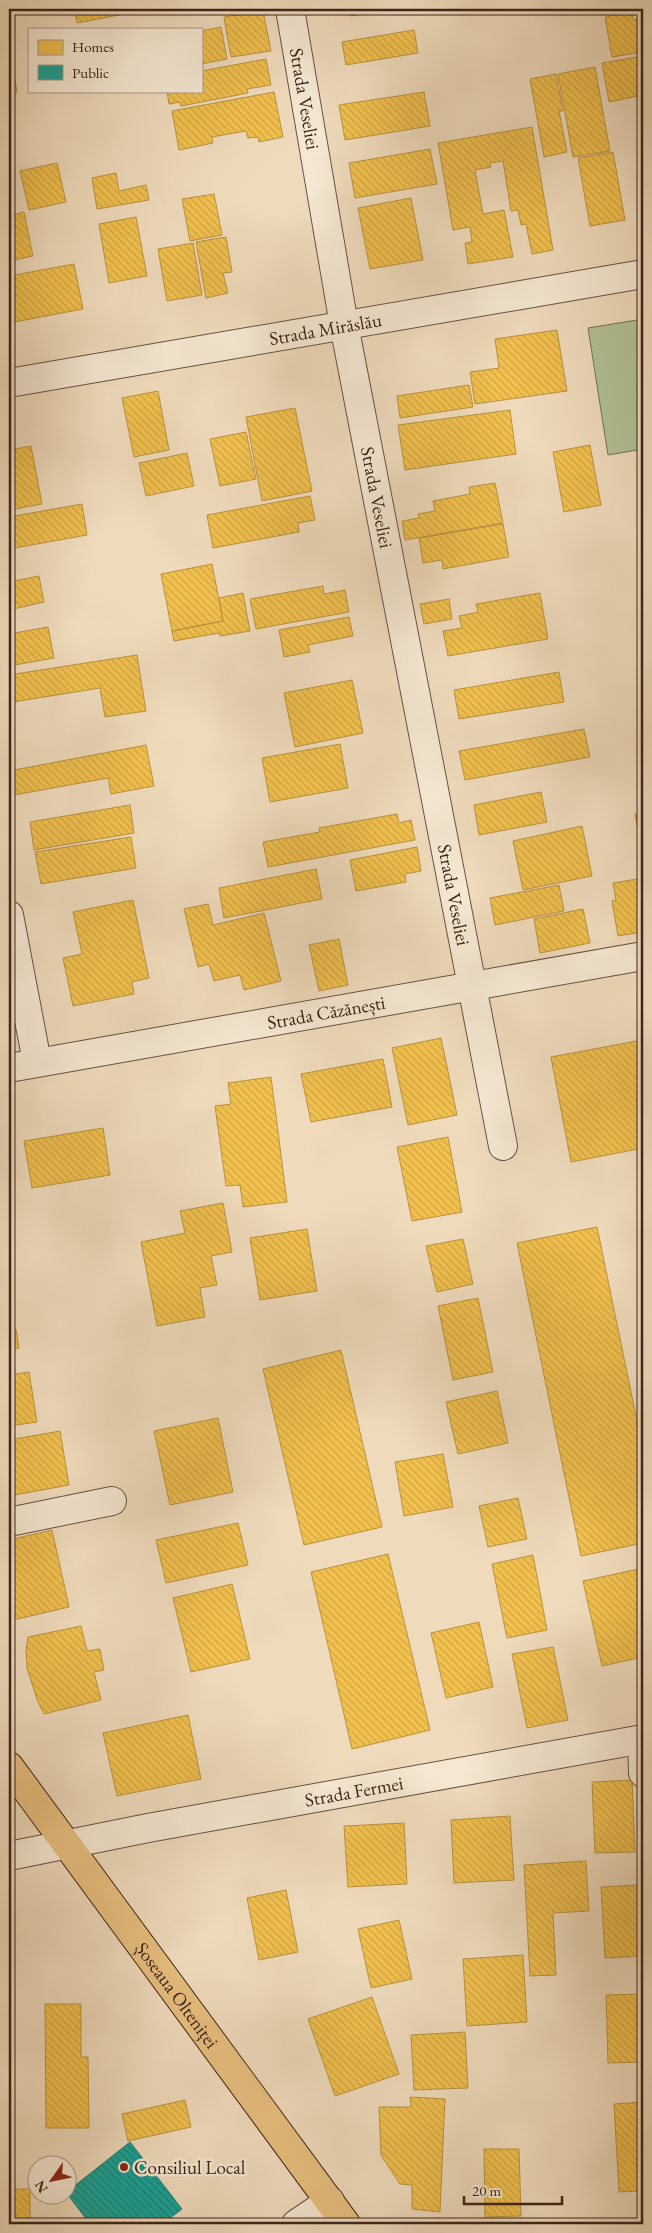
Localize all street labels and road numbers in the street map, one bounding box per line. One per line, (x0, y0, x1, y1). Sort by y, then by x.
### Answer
street label: Strada Veseliei (284, 46, 326, 152)
street label: Strada Mirăslău (267, 307, 384, 351)
street label: Strada Veseliei (355, 444, 399, 551)
street label: Strada Veseliei (432, 842, 476, 948)
street label: Strada Căzănești (265, 990, 388, 1035)
street label: Strada Fermei (303, 1770, 406, 1813)
street label: Șoseaua Olteniței (129, 1937, 225, 2053)

